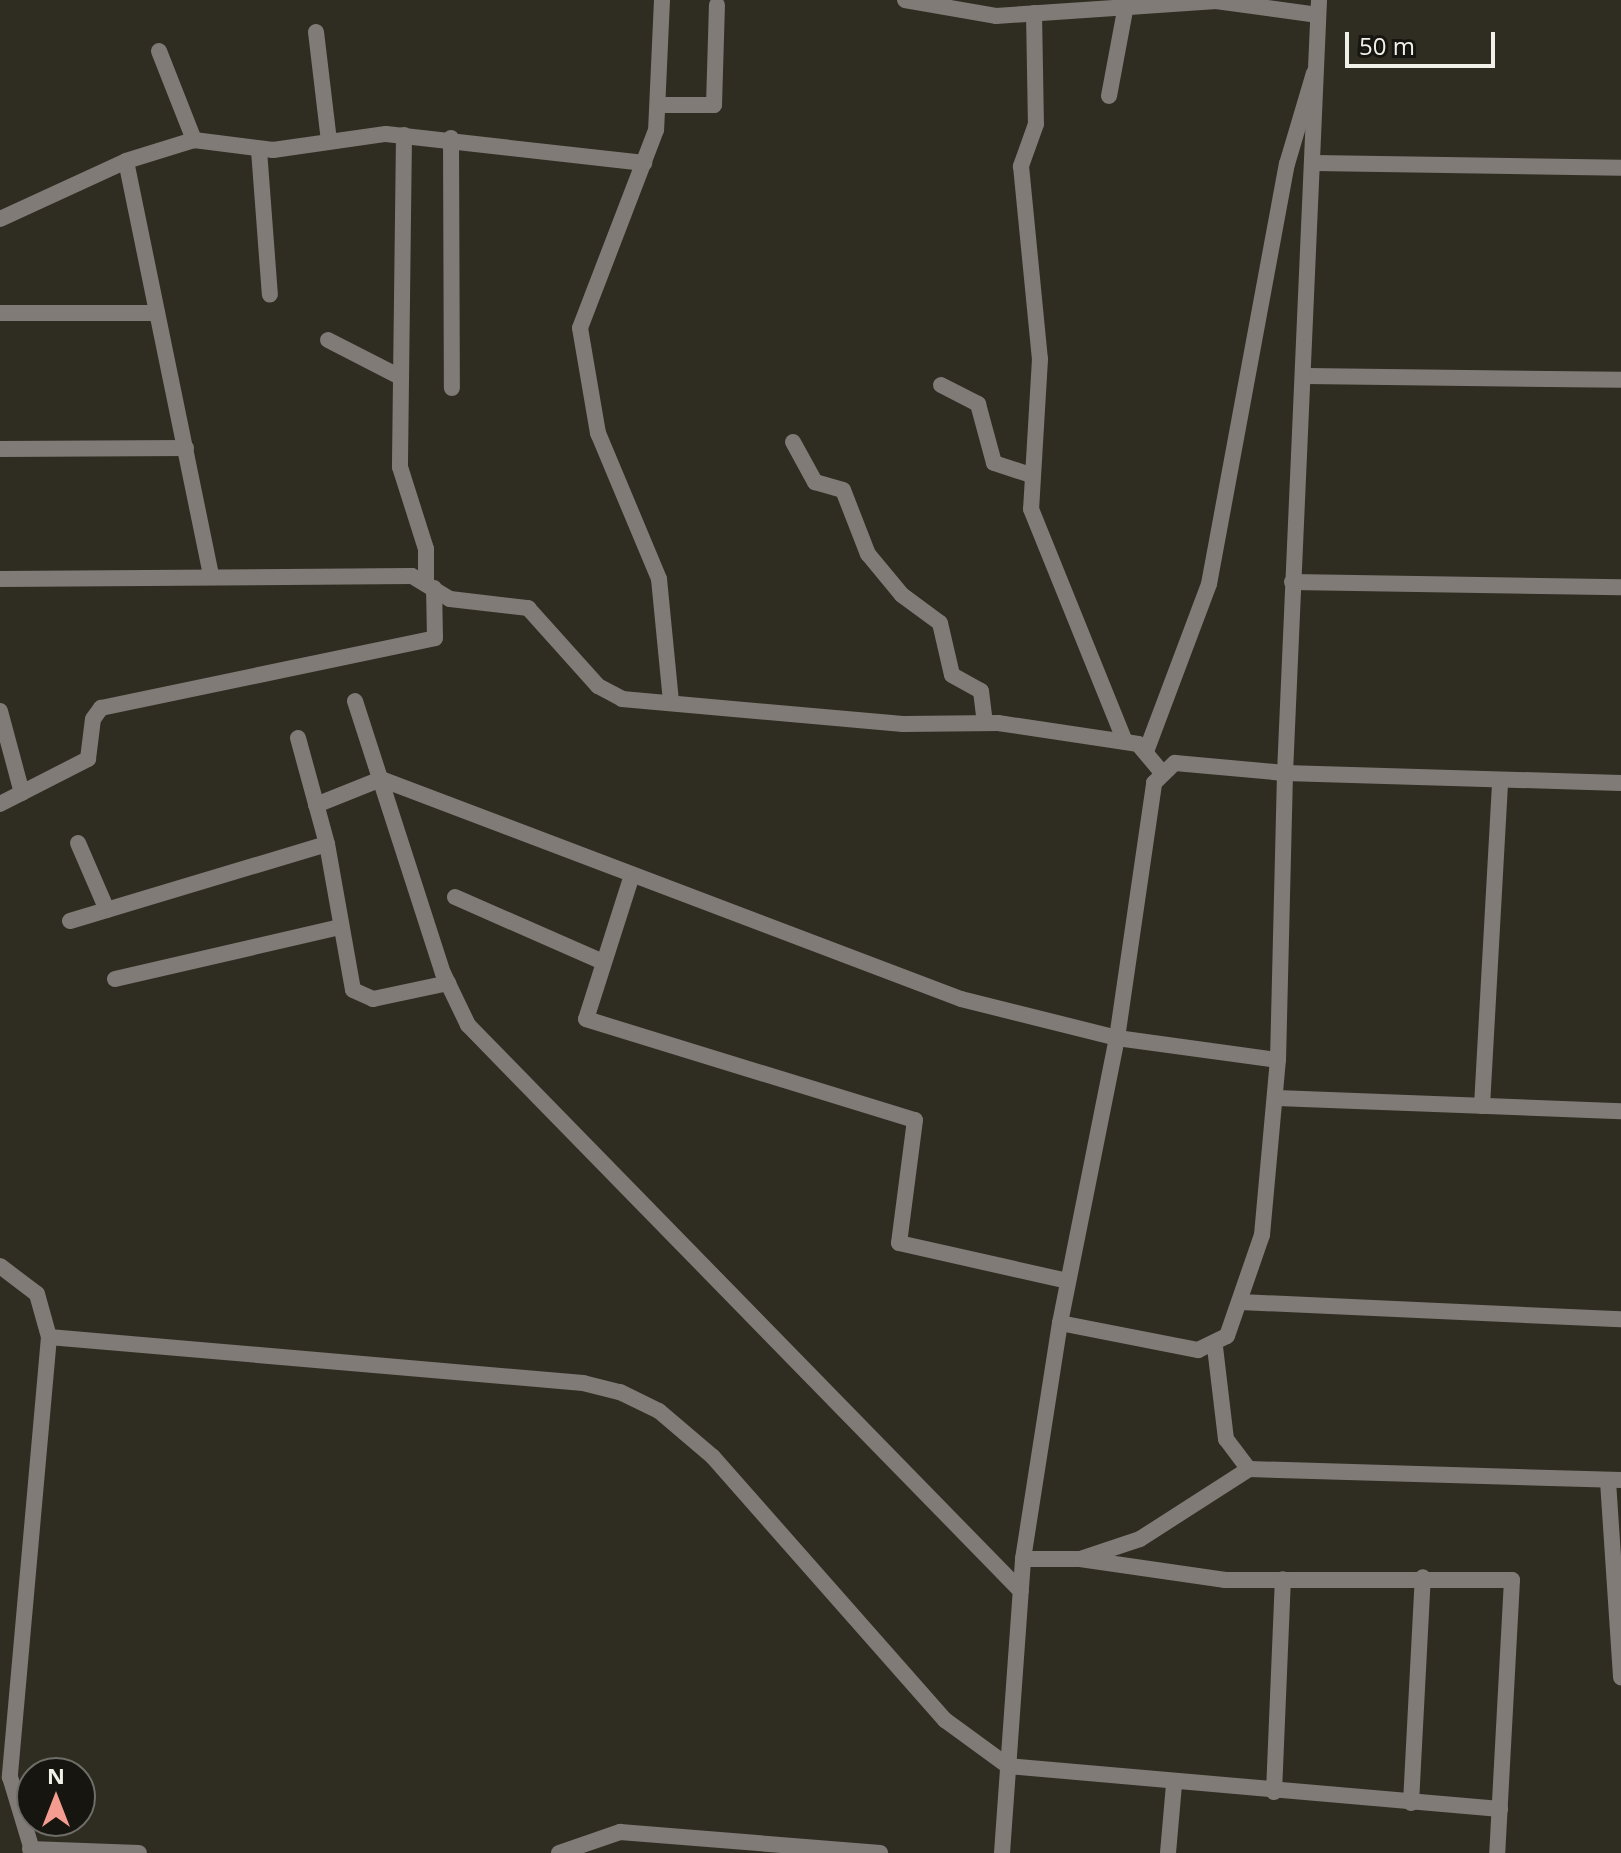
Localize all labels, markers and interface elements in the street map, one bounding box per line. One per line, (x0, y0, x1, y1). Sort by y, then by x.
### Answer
scale bar (1349, 16, 1499, 66)
text: 50 m (1359, 29, 1415, 62)
north arrow (16, 1757, 96, 1837)
text: N (47, 1760, 65, 1790)

